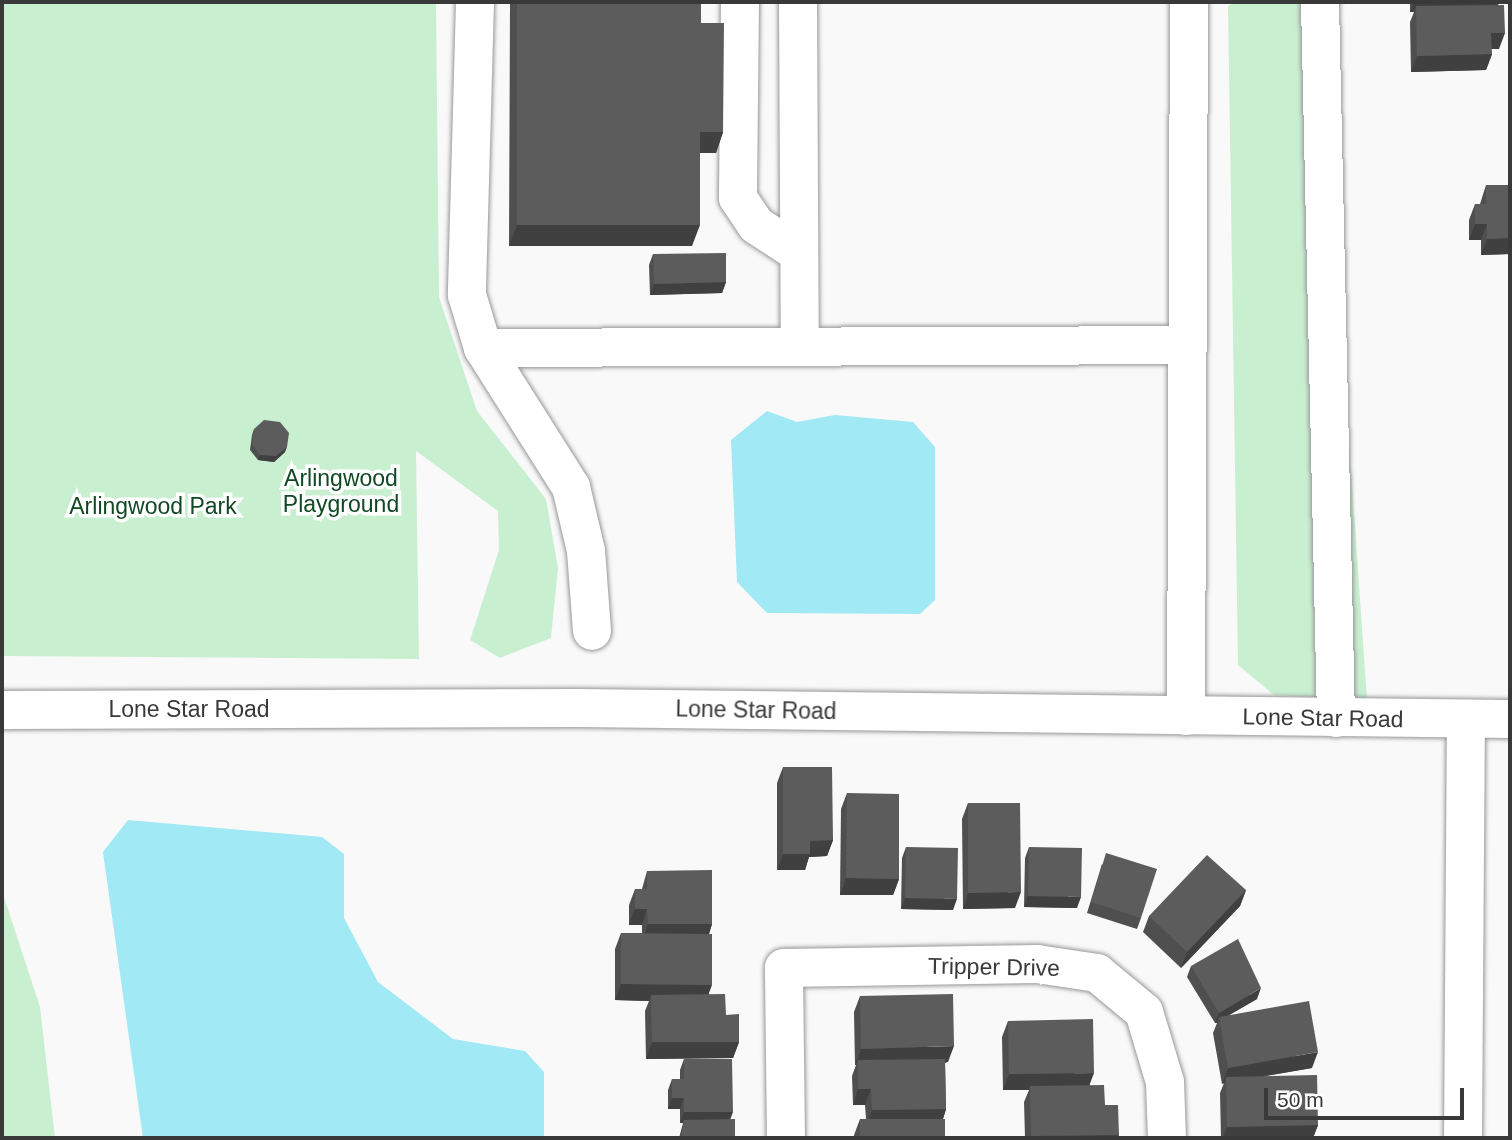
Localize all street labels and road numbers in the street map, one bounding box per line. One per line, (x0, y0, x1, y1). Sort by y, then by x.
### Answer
street label: Lone Star Road (108, 695, 270, 723)
street label: Lone Star Road (675, 695, 837, 725)
street label: Lone Star Road (1242, 703, 1404, 733)
street label: Tripper Drive (928, 952, 1060, 982)

